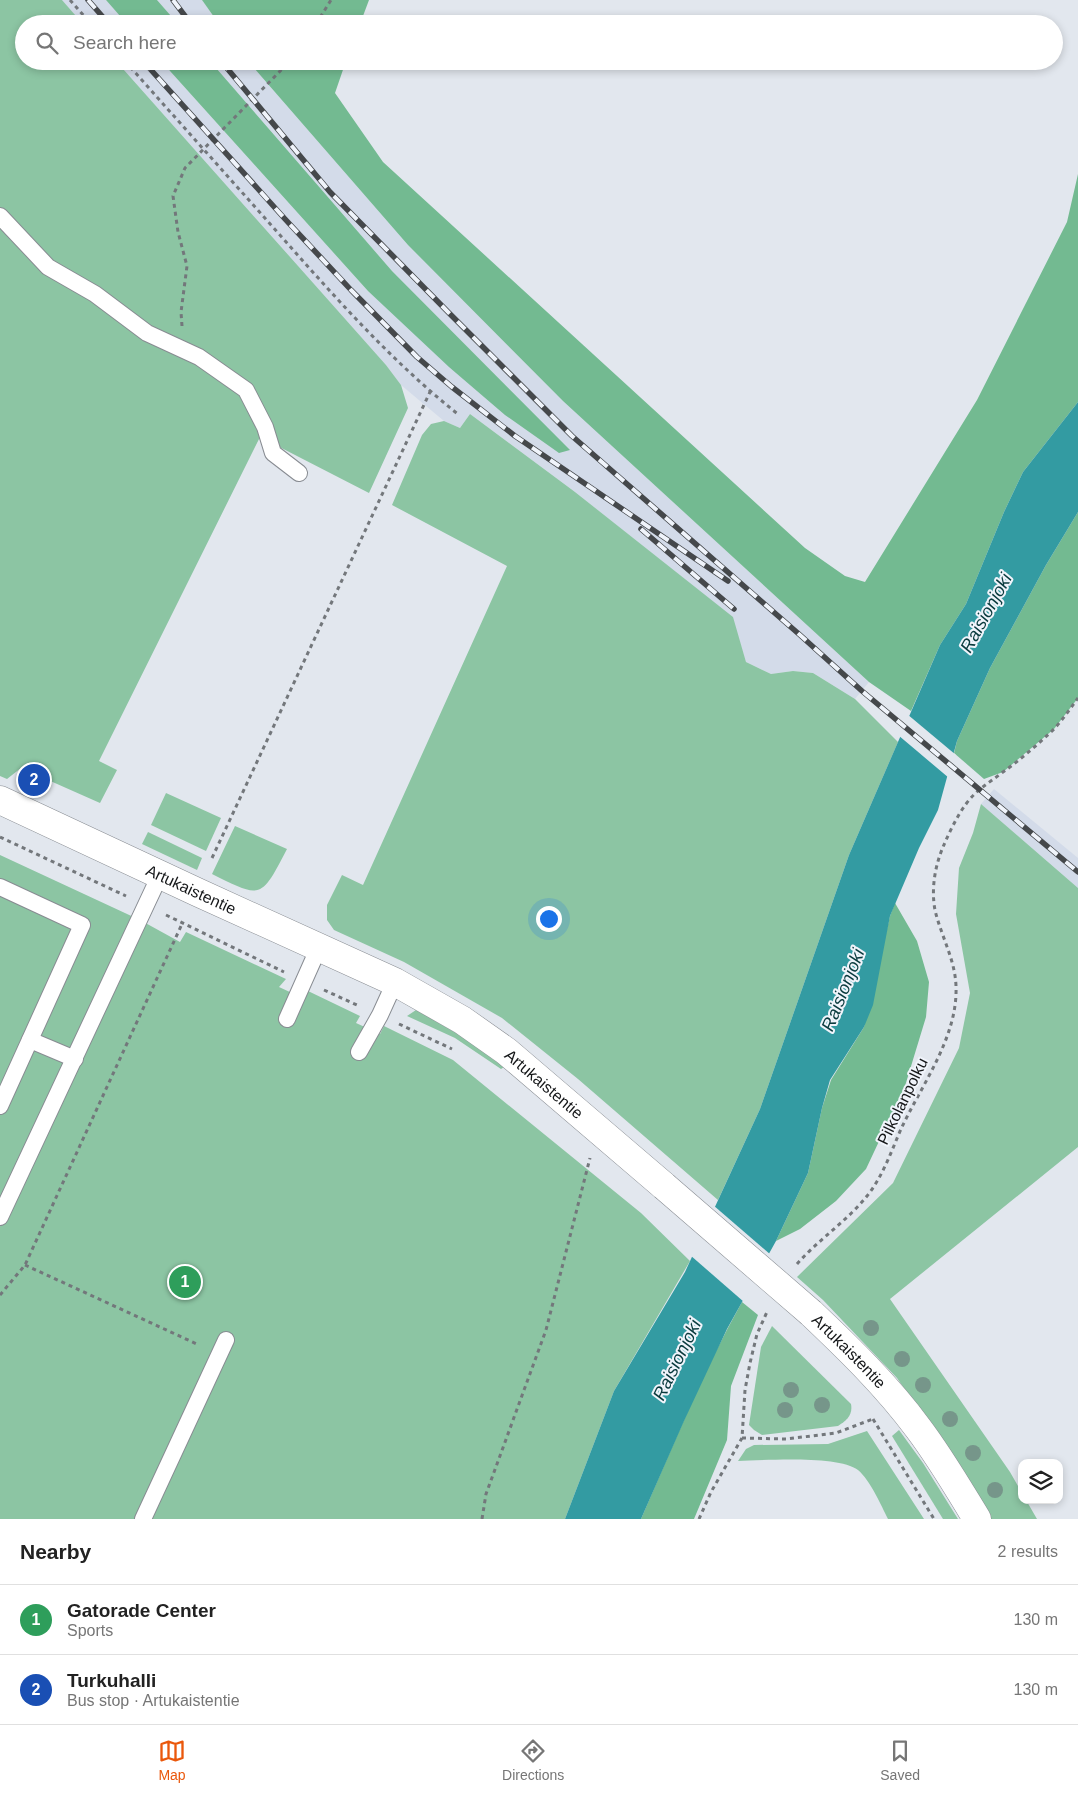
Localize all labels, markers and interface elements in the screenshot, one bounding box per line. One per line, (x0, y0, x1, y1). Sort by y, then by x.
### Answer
search box (15, 15, 1063, 70)
icon: search (33, 29, 61, 57)
text: Search here (73, 32, 177, 53)
water label: Raisionjoki (956, 569, 1016, 656)
pin: 2 (18, 761, 50, 799)
street label: Artukaistentie (143, 862, 239, 918)
your location (536, 906, 562, 932)
water label: Raisionjoki (817, 945, 869, 1034)
street label: Artukaistentie (501, 1046, 586, 1122)
street label: Pilkolanpolku (874, 1055, 931, 1147)
pin: 1 (169, 1263, 201, 1301)
street label: Artukaistentie (809, 1311, 889, 1392)
water label: Raisionjoki (649, 1316, 706, 1404)
map controls (1018, 1459, 1063, 1504)
button: layers (1018, 1459, 1063, 1504)
text: Nearby (20, 1540, 91, 1563)
text: 2 results (998, 1543, 1058, 1560)
text: Gatorade Center (67, 1600, 216, 1621)
text: 1 (32, 1611, 40, 1628)
text: 130 m (1014, 1611, 1058, 1628)
text: Sports (67, 1622, 113, 1639)
text: Turkuhalli (67, 1670, 156, 1691)
text: 2 (32, 1681, 40, 1698)
text: 130 m (1014, 1681, 1058, 1698)
text: Bus stop · Artukaistentie (67, 1692, 240, 1709)
tab: Map (158, 1737, 186, 1783)
tab: Directions (502, 1737, 564, 1783)
tab: Saved (880, 1737, 920, 1783)

